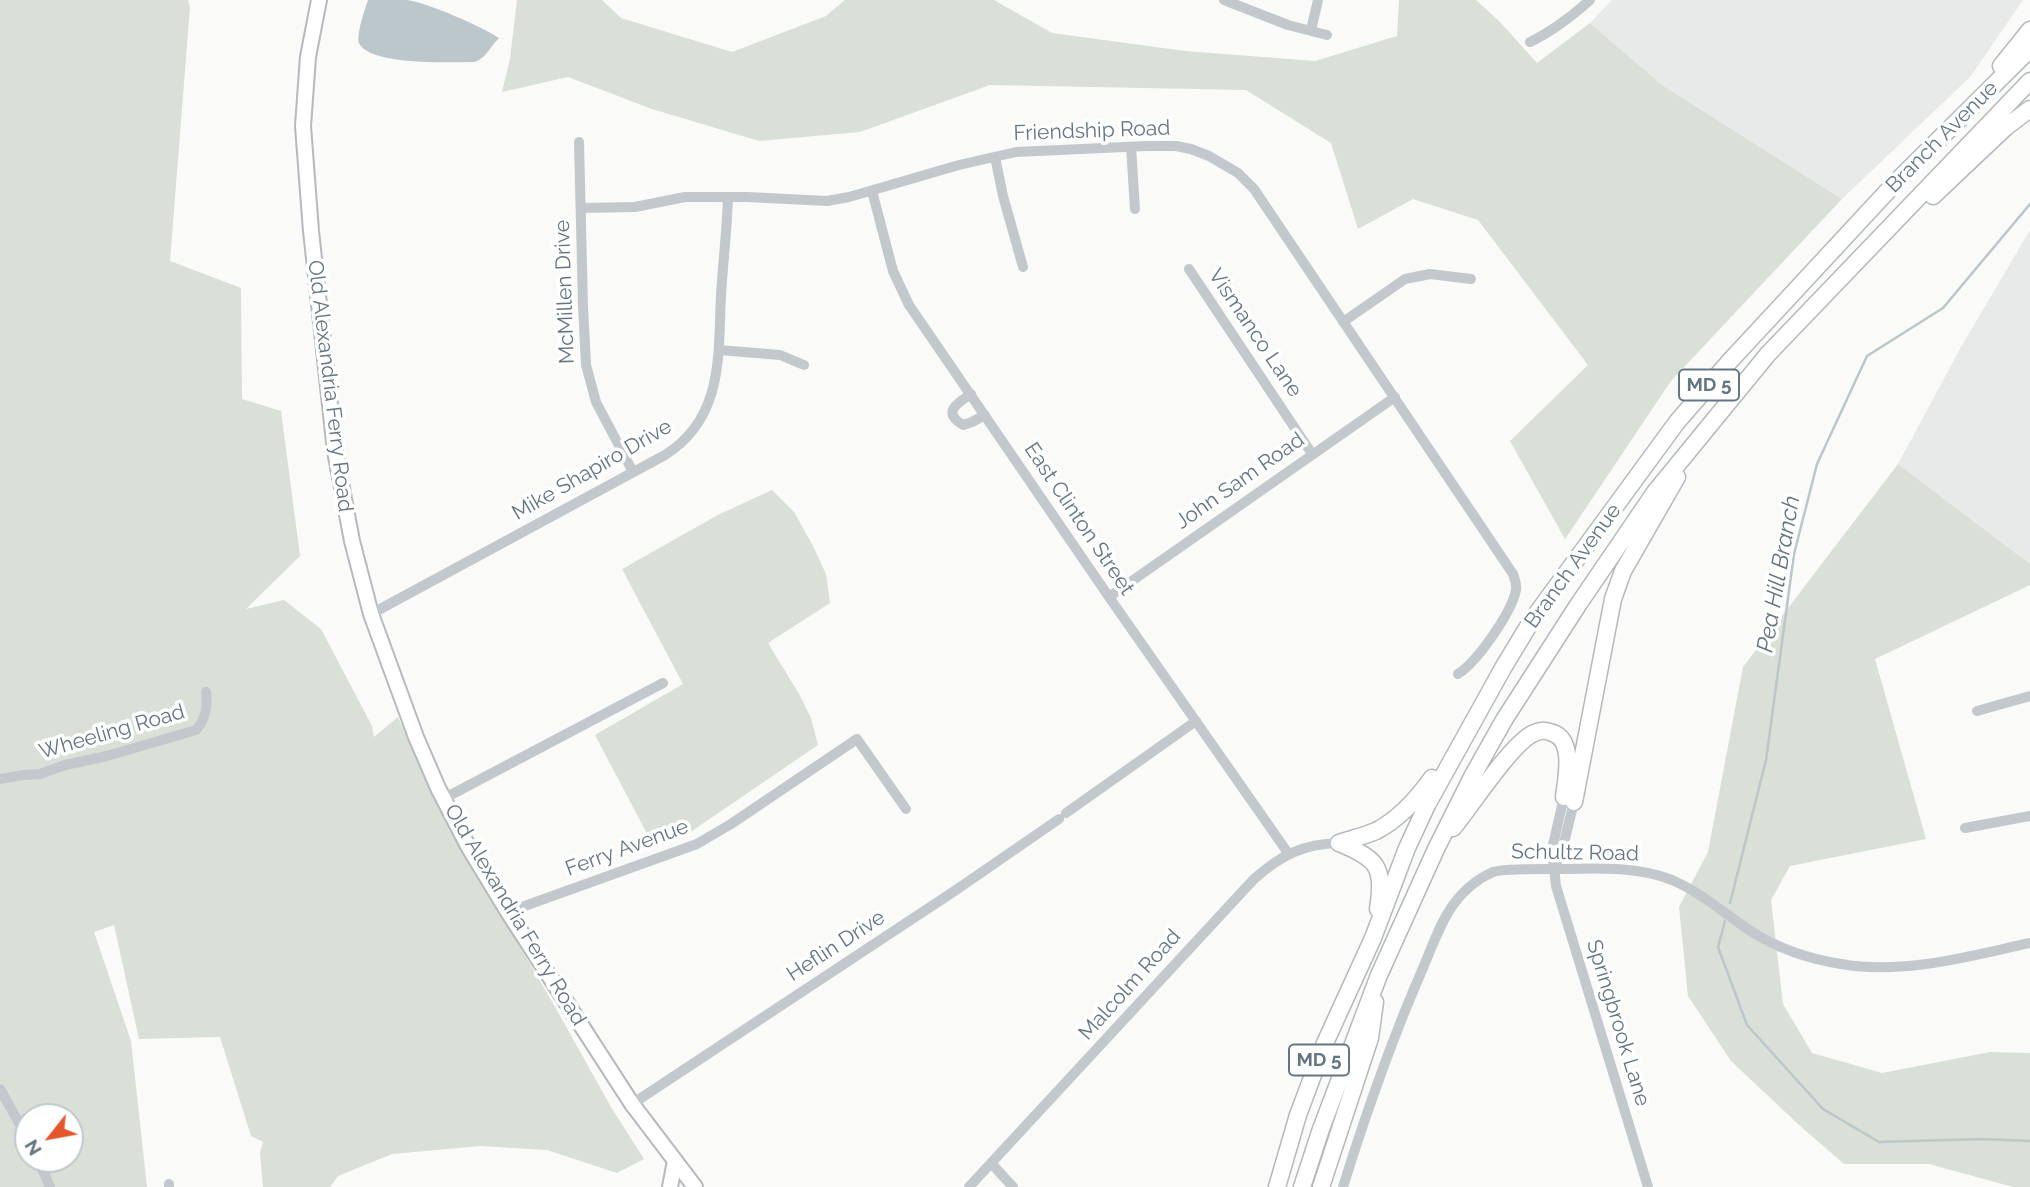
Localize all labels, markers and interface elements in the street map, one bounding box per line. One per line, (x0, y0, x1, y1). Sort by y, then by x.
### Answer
street label: Branch Avenue (1881, 76, 2003, 198)
street label: Friendship Road (1013, 116, 1171, 146)
street label: McMillen Drive (550, 219, 580, 365)
street label: Old Alexandria Ferry Road (302, 259, 358, 513)
street label: Vismanco Lane (1203, 264, 1307, 402)
road number: MD 5 (1679, 370, 1739, 400)
street label: Mike Shapiro Drive (508, 414, 676, 526)
street label: John Sam Road (1171, 427, 1309, 535)
street label: East Clinton Street (1019, 438, 1139, 600)
water label: Pea Hill Branch (1752, 494, 1806, 654)
street label: Branch Avenue (1519, 499, 1627, 633)
street label: Wheeling Road (36, 699, 188, 765)
street label: Old Alexandria Ferry Road (439, 800, 591, 1030)
street label: Ferry Avenue (562, 814, 692, 882)
street label: Schultz Road (1511, 839, 1639, 867)
street label: Heflin Drive (782, 905, 890, 987)
street label: Malcolm Road (1074, 925, 1186, 1045)
street label: Springbrook Lane (1581, 937, 1655, 1109)
road number: MD 5 (1289, 1044, 1349, 1076)
north arrow (14, 1103, 84, 1173)
text: N (20, 1136, 46, 1160)

